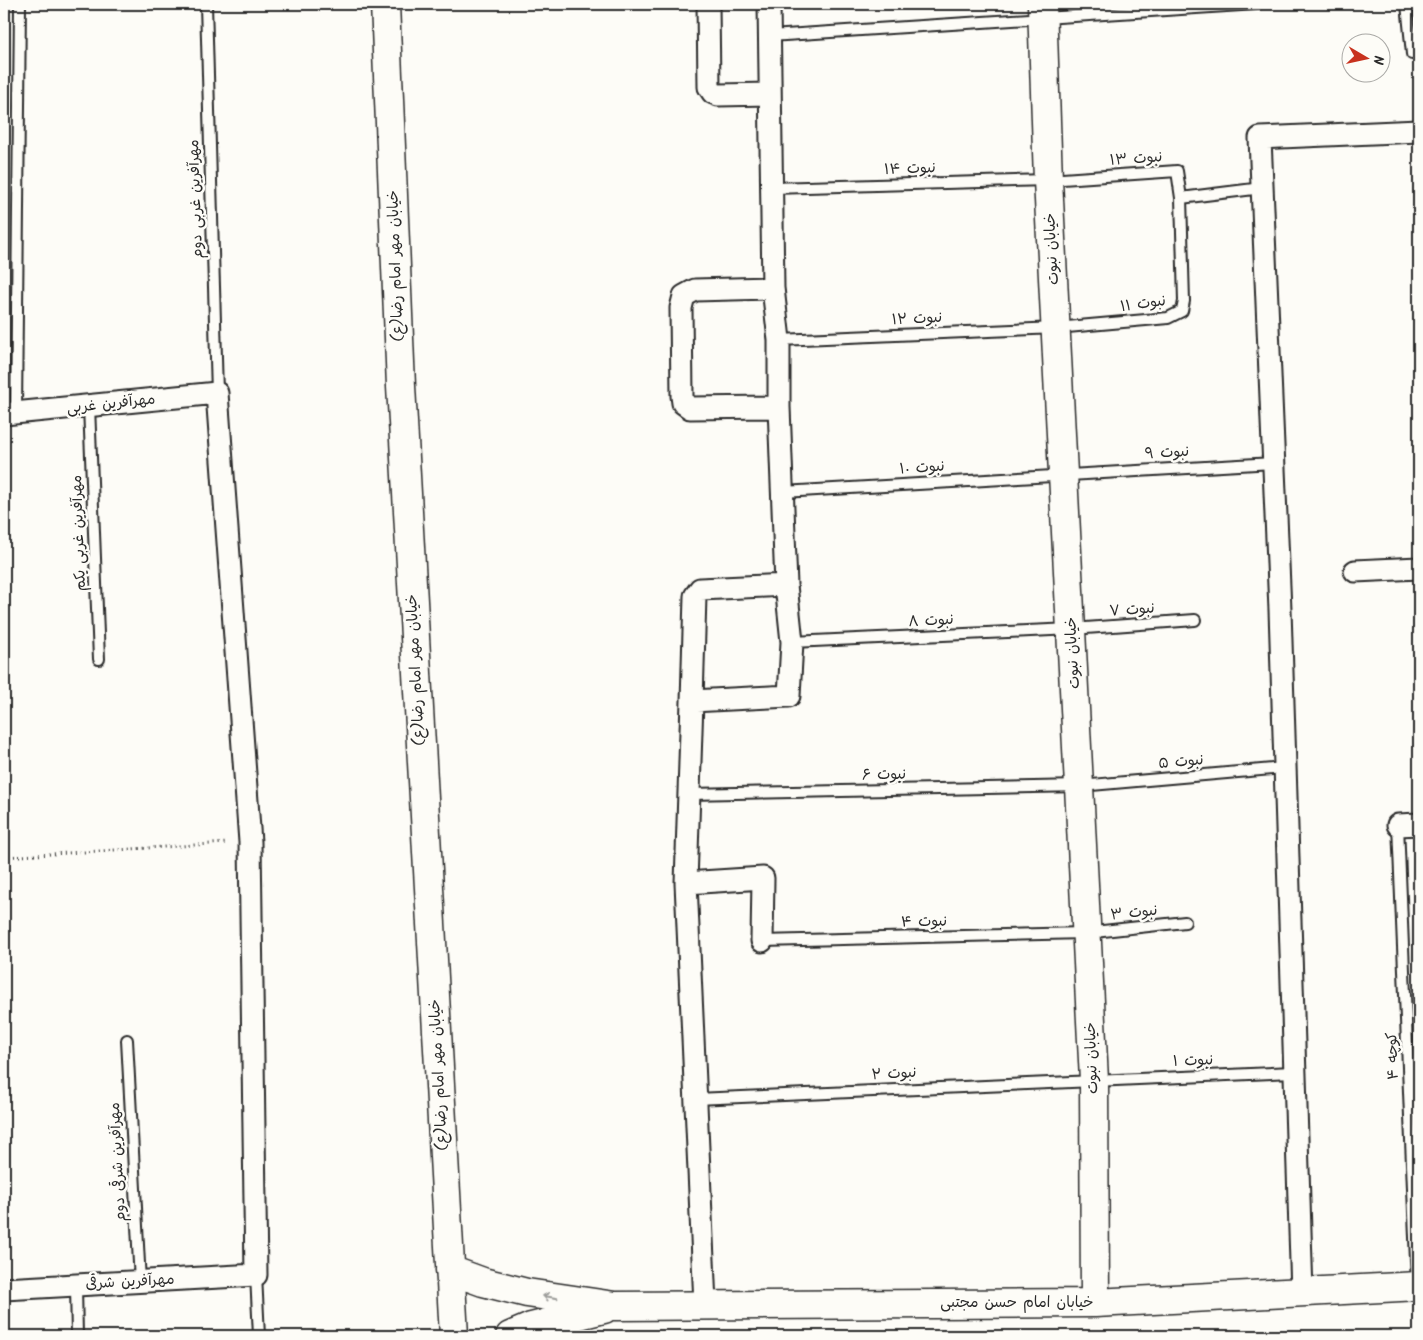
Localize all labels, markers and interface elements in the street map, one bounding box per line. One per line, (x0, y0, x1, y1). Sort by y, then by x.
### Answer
north arrow (1340, 32, 1390, 82)
text: N (1366, 54, 1389, 66)
street label: مهرآفرین غربی دوم (182, 139, 210, 259)
street label: نبوت ۱۳ (1109, 145, 1163, 173)
street label: نبوت ۱۴ (884, 156, 936, 182)
street label: خیابان مهر امام رضا(ع) (381, 190, 411, 342)
street label: خیابان نبوت (1038, 212, 1066, 286)
street label: نبوت ۱۱ (1119, 289, 1167, 319)
street label: نبوت ۱۲ (891, 306, 943, 332)
street label: مهرآفرین غربی (65, 387, 157, 421)
street label: نبوت ۹ (1144, 440, 1190, 466)
street label: نبوت ۱۰ (899, 454, 945, 482)
street label: مهرآفرین غربی یکم (65, 474, 93, 592)
street label: خیابان مهر امام رضا(ع) (400, 593, 432, 747)
street label: نبوت ۷ (1108, 596, 1156, 624)
street label: نبوت ۸ (908, 608, 954, 634)
street label: خیابان نبوت (1059, 616, 1087, 690)
street label: نبوت ۵ (1157, 748, 1205, 776)
street label: نبوت ۶ (862, 763, 906, 787)
street label: نبوت ۳ (1109, 899, 1159, 927)
street label: نبوت ۴ (901, 910, 947, 934)
street label: خیابان مهر امام رضا(ع) (423, 998, 455, 1152)
street label: خیابان نبوت (1079, 1022, 1105, 1094)
street label: کوچه ۴ (1380, 1032, 1406, 1080)
street label: نبوت ۱ (1172, 1048, 1214, 1074)
street label: نبوت ۲ (871, 1061, 917, 1087)
street label: مهرآفرین شرقی دوم (103, 1102, 133, 1222)
street label: مهرآفرین شرقی (85, 1268, 175, 1296)
one-way arrow (542, 1291, 558, 1301)
street label: خیابان امام حسن مجتبی (940, 1291, 1094, 1315)

